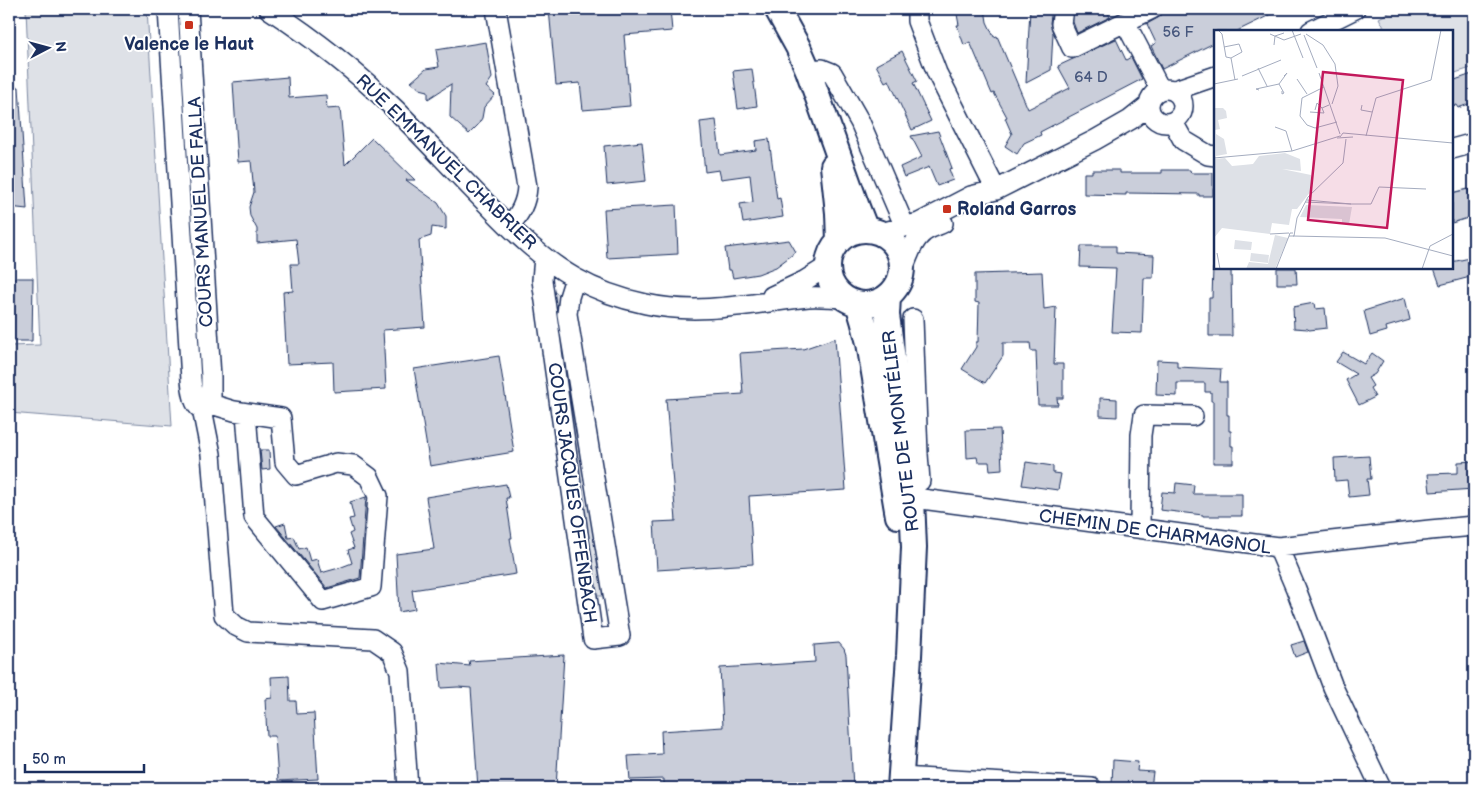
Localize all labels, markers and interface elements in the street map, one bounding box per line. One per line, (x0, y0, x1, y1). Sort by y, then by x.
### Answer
marker: Valence le Haut (183, 19, 195, 31)
north arrow (22, 22, 72, 72)
house number: 56 F (1163, 23, 1193, 42)
inset map (1214, 30, 1453, 269)
place label: Valence le Haut (124, 34, 254, 55)
text: N (51, 41, 69, 53)
house number: 64 D (1074, 68, 1108, 87)
street label: RUE EMMANUEL CHABRIER (351, 70, 541, 254)
street label: COURS MANUEL DE FALLA (184, 96, 218, 328)
place label: Roland Garros (957, 199, 1077, 220)
marker: Roland Garros (941, 203, 953, 215)
street label: ROUTE DE MONTÉLIER (876, 329, 924, 533)
street label: COURS JACQUES OFFENBACH (543, 361, 601, 625)
street label: CHEMIN DE CHARMAGNOL (1038, 505, 1273, 559)
scale bar (25, 742, 144, 774)
text: 50 m (32, 750, 66, 769)

